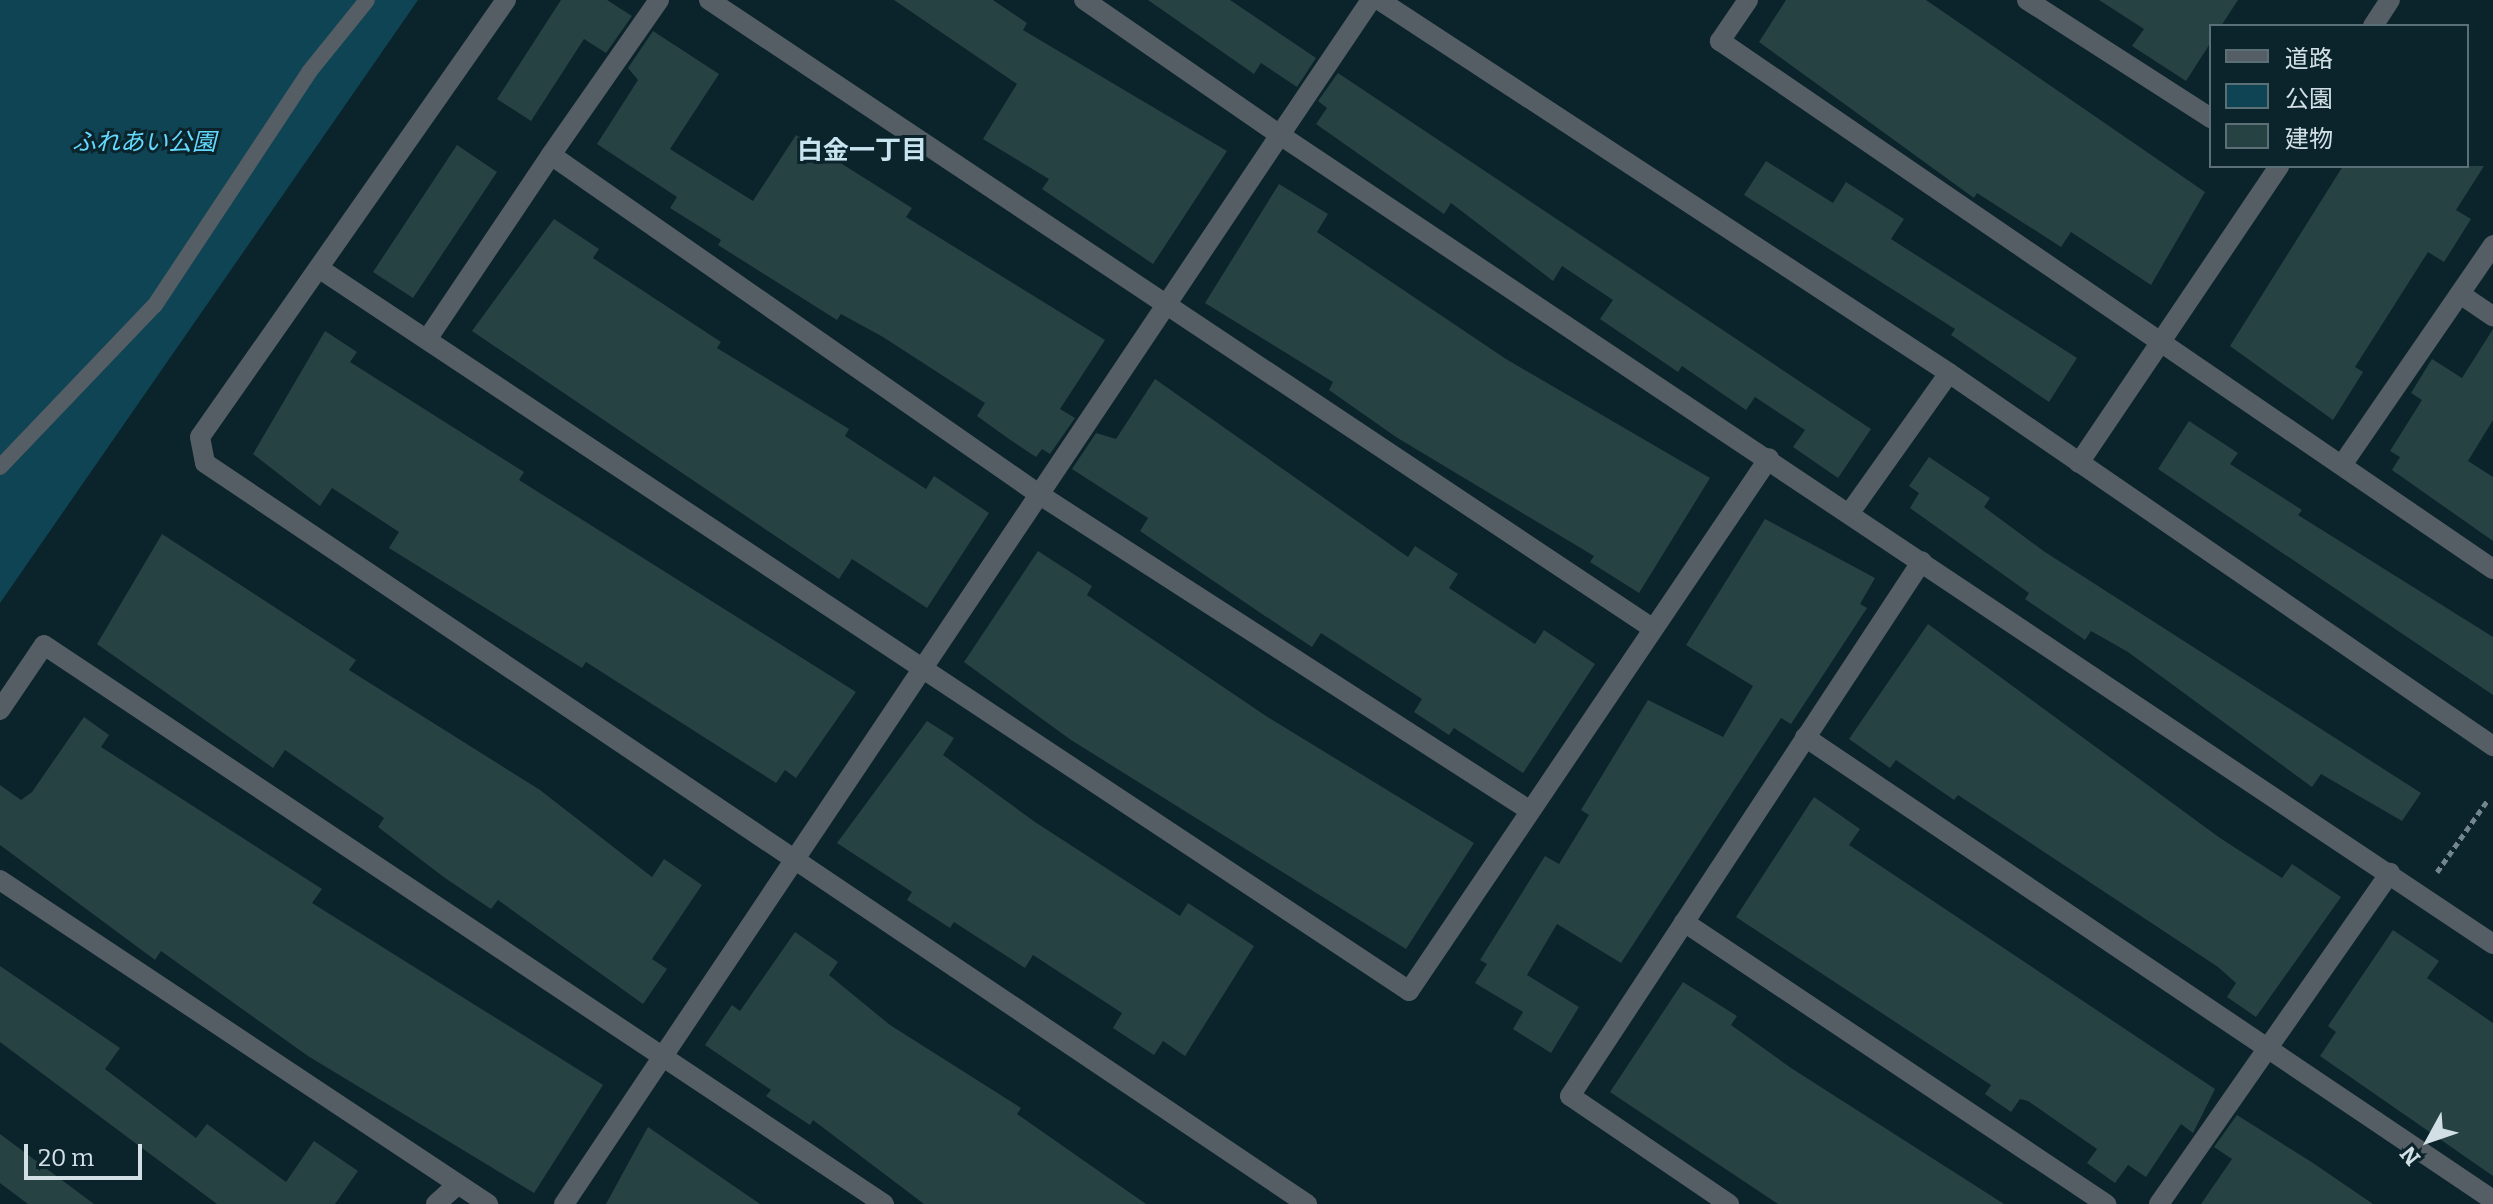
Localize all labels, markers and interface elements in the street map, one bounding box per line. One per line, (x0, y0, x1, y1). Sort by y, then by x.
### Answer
legend (2209, 24, 2469, 168)
text: 道路 (2285, 45, 2333, 73)
text: 公園 (2285, 85, 2333, 113)
text: 建物 (2285, 125, 2333, 153)
park label: ふれあい公園 (72, 129, 216, 157)
district label: 白金一丁目 (797, 135, 927, 167)
north arrow (2389, 1100, 2469, 1180)
scale bar (28, 1128, 146, 1178)
text: N (2394, 1141, 2426, 1171)
text: 20 m (38, 1144, 94, 1172)

